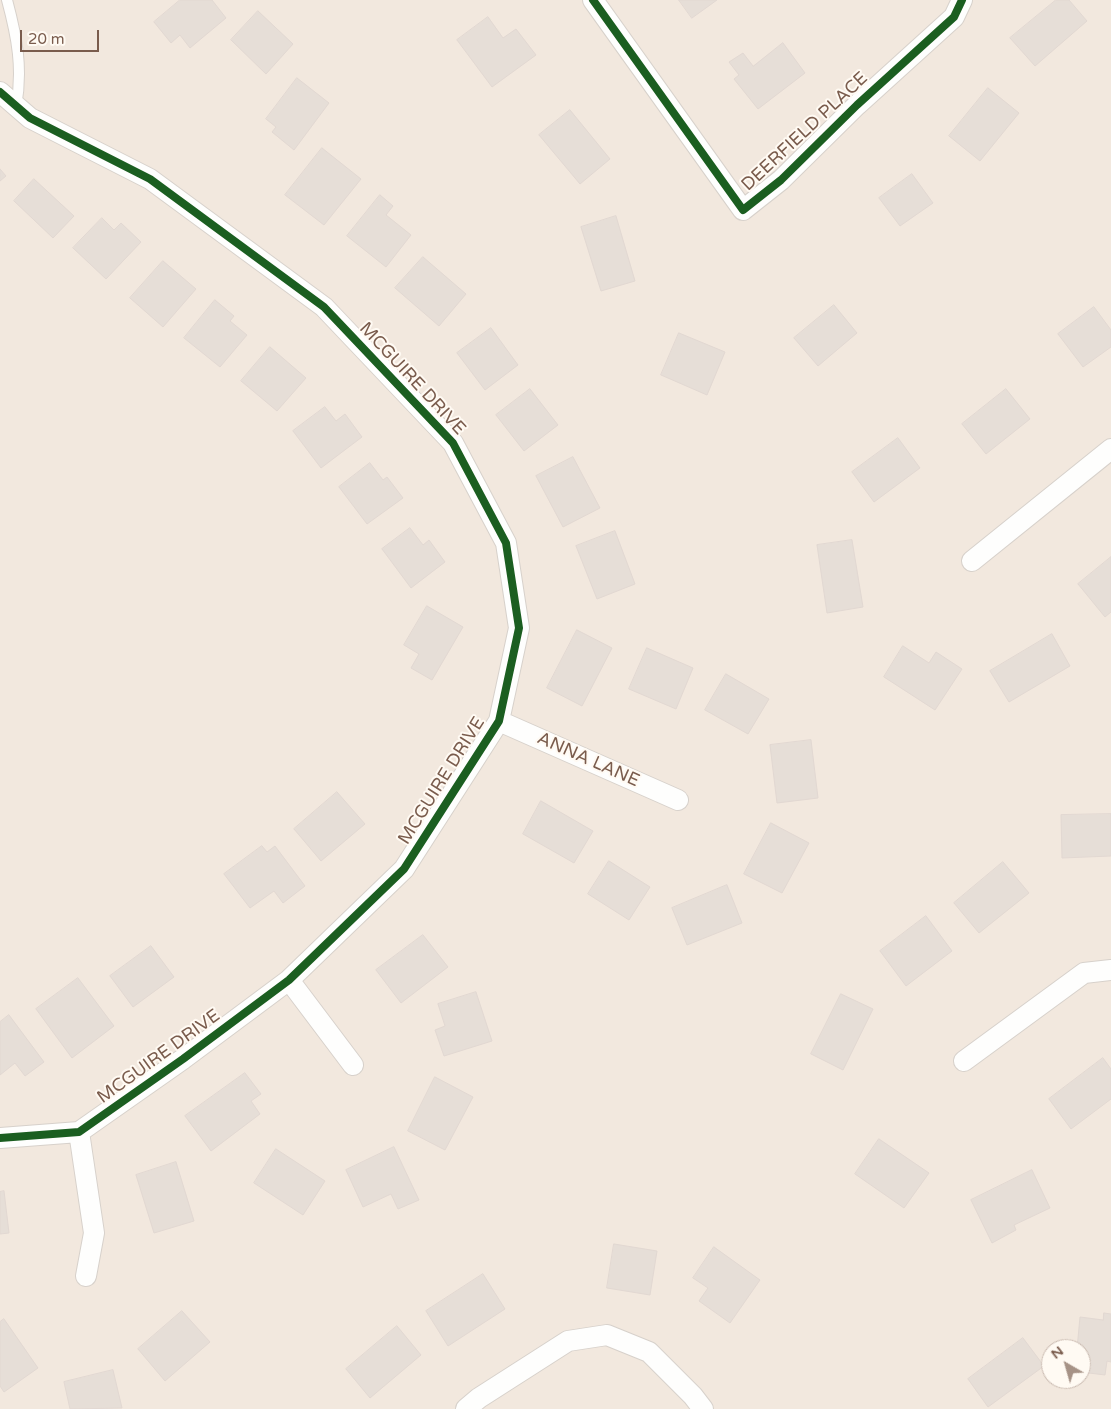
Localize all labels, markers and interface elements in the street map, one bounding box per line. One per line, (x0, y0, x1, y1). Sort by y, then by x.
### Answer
scale bar (22, 20, 101, 52)
text: 20 m (28, 30, 65, 48)
street label: DEERFIELD PLACE (737, 68, 873, 196)
street label: MCGUIRE DRIVE (354, 318, 470, 440)
street label: MCGUIRE DRIVE (394, 713, 490, 849)
street label: ANNA LANE (533, 728, 643, 792)
street label: MCGUIRE DRIVE (93, 1005, 225, 1109)
north arrow (1041, 1339, 1091, 1389)
text: N (1047, 1342, 1067, 1363)

